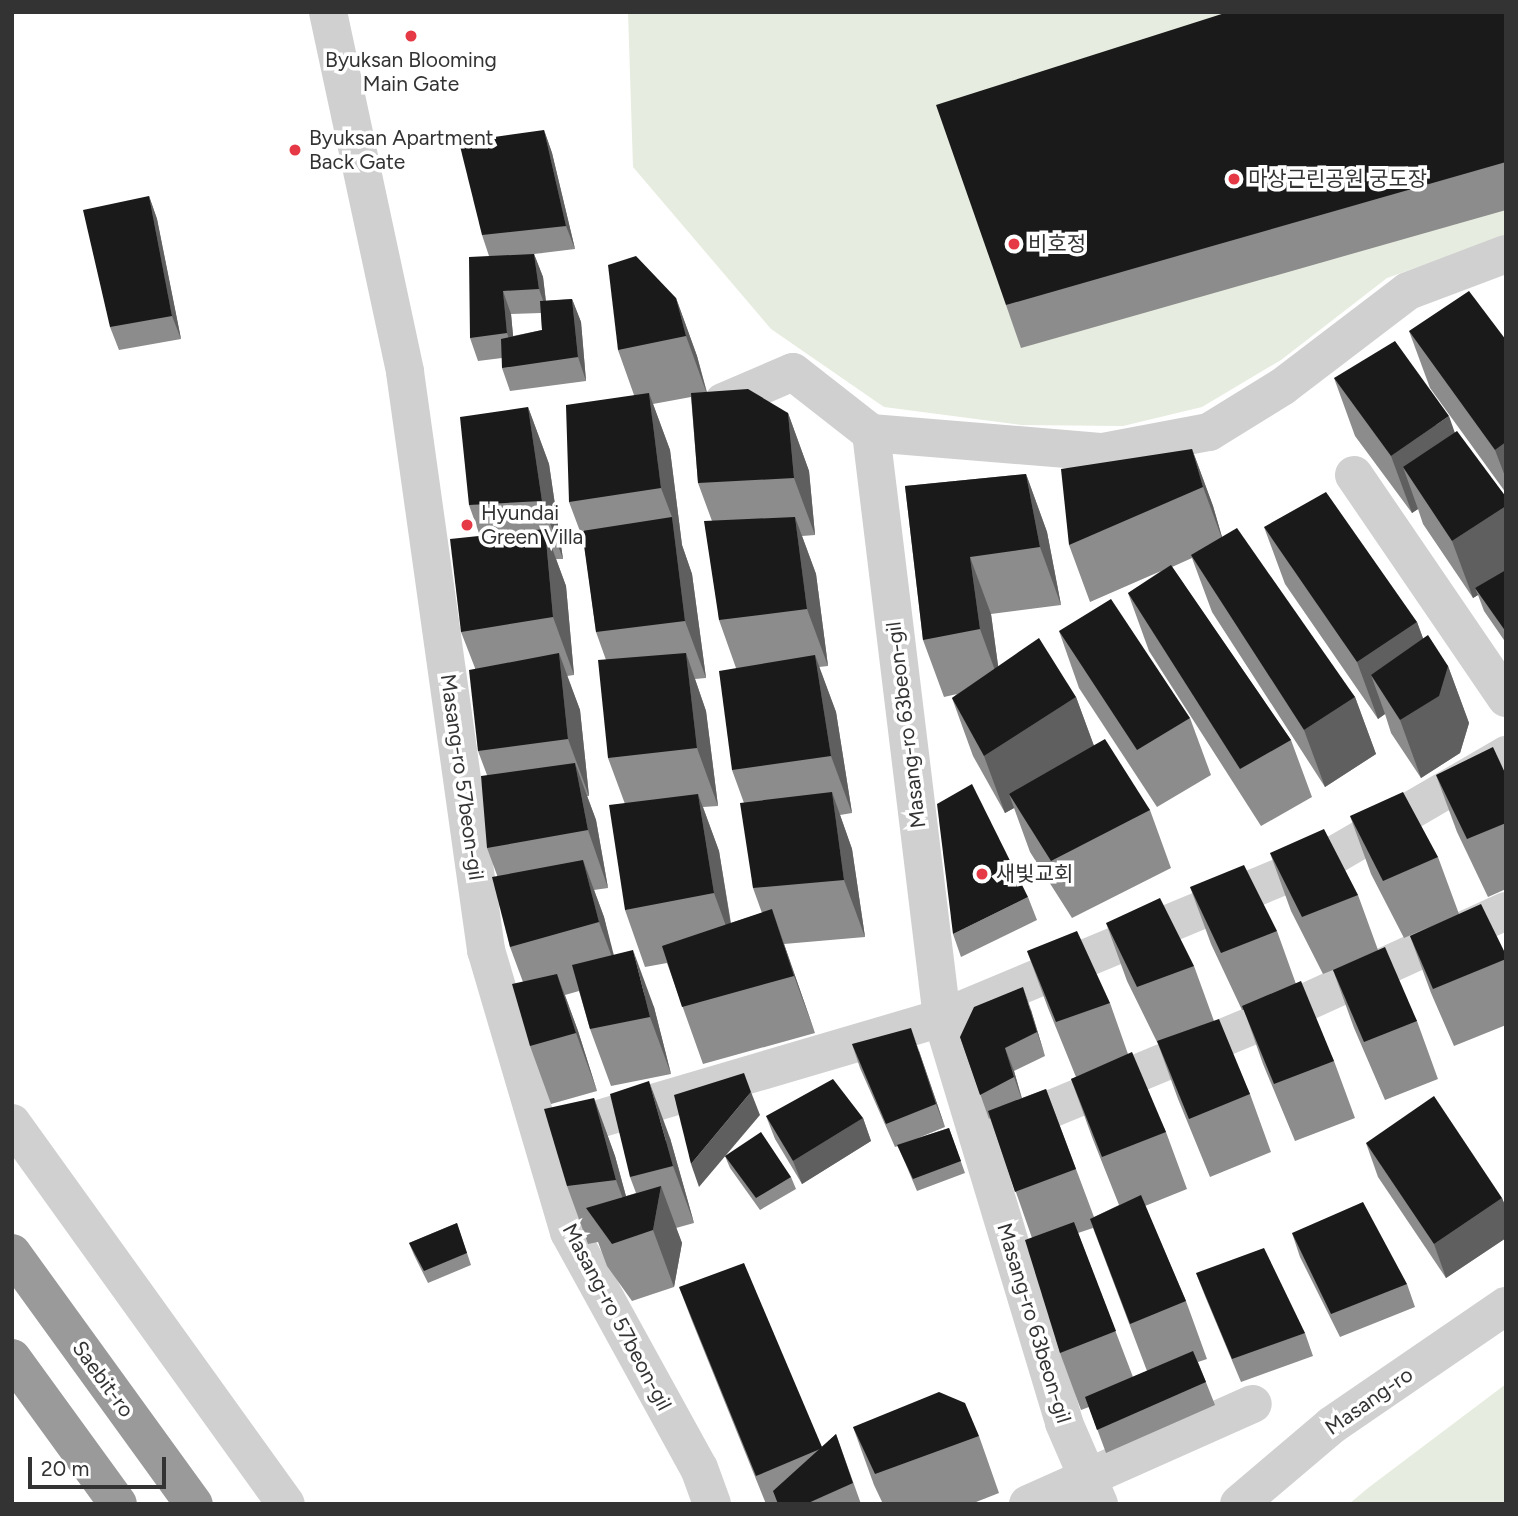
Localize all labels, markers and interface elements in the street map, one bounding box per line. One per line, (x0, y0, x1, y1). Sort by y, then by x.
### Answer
marker: Byuksan Blooming Main Gate (403, 28, 419, 44)
place label: Byuksan Blooming Main Gate (325, 47, 497, 97)
place label: Byuksan Apartment Back Gate (309, 125, 494, 175)
marker: Byuksan Apartment Back Gate (287, 142, 303, 158)
place label: 마상근린공원 궁도장 (1248, 166, 1427, 192)
marker: 마상근린공원 궁도장 (1226, 171, 1242, 187)
place label: 비호정 (1028, 231, 1086, 257)
marker: 비호정 (1006, 236, 1022, 252)
place label: Hyundai Green Villa (481, 500, 583, 550)
marker: Hyundai Green Villa (459, 517, 475, 533)
street label: Masang-ro 63beon-gil (881, 620, 931, 830)
street label: Masang-ro 57beon-gil (435, 672, 489, 882)
place label: 새빛교회 (996, 861, 1073, 887)
marker: 새빛교회 (974, 866, 990, 882)
street label: Masang-ro 57beon-gil (557, 1219, 677, 1415)
street label: Masang-ro 63beon-gil (992, 1220, 1076, 1426)
street label: Saebit-ro (67, 1336, 139, 1422)
street label: Masang-ro (1320, 1362, 1418, 1440)
scale bar (32, 1442, 170, 1486)
text: 20 m (41, 1456, 89, 1481)

